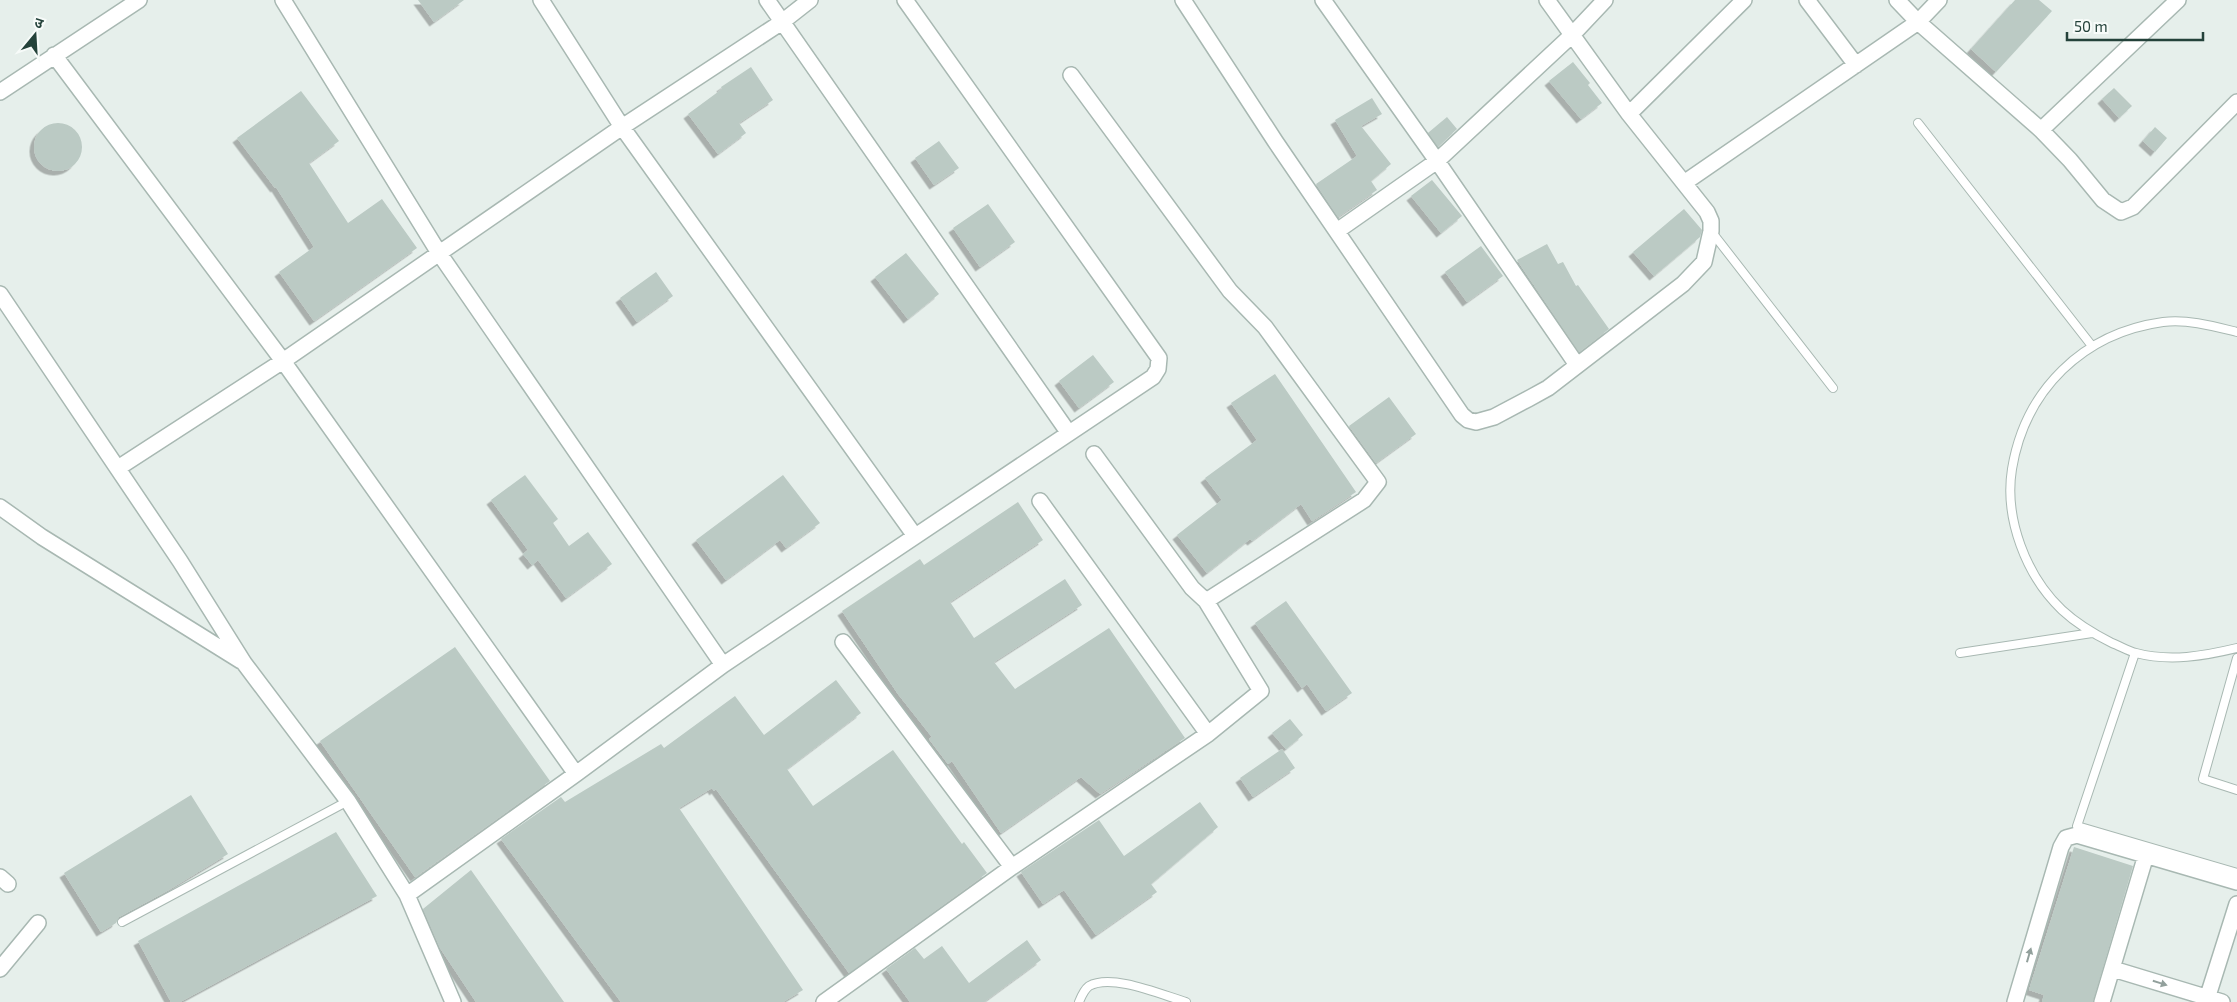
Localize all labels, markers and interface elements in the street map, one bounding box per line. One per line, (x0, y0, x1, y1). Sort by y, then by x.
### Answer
north arrow (10, 10, 60, 60)
scale bar (2067, 10, 2203, 42)
text: उ (33, 13, 46, 32)
text: 50 m (2074, 17, 2108, 35)
one-way arrow (2025, 948, 2033, 963)
one-way arrow (2153, 980, 2168, 988)

